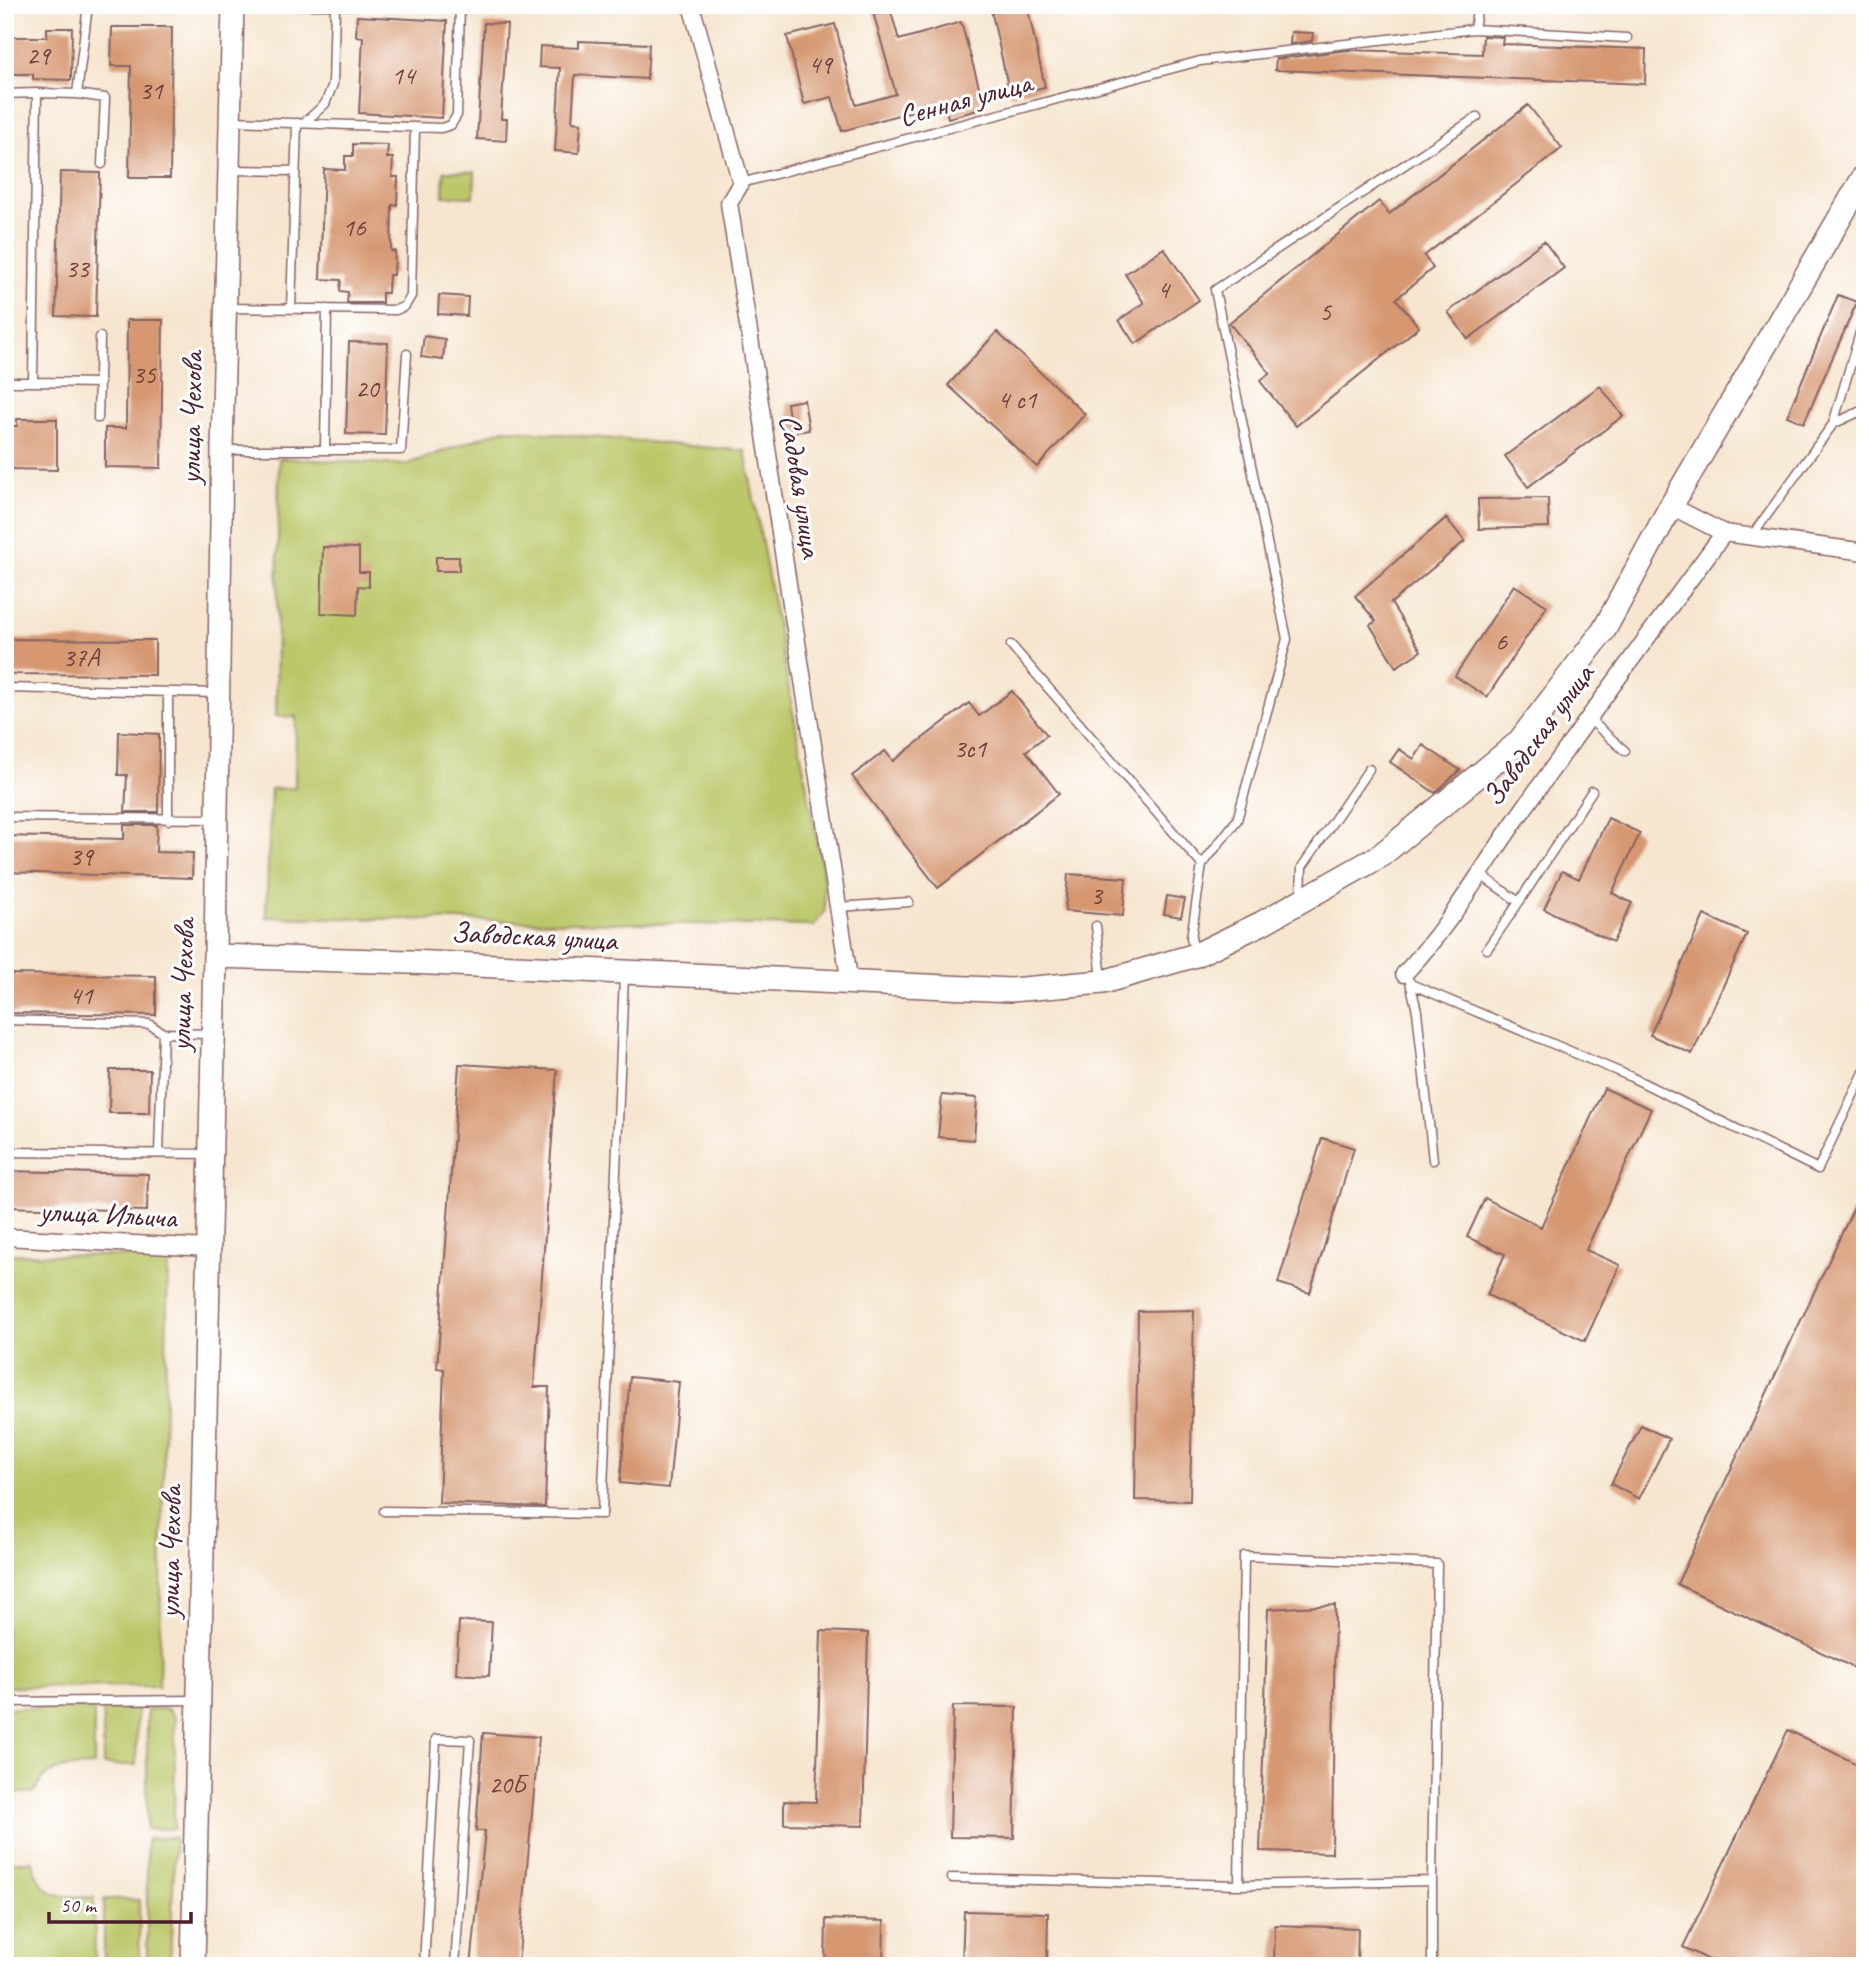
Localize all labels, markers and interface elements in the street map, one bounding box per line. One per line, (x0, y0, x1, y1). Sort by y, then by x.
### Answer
house number: 29 (26, 39, 52, 72)
house number: 49 (808, 48, 834, 81)
house number: 14 (391, 59, 417, 92)
street label: Сенная улица (894, 62, 1038, 135)
house number: 31 (139, 74, 164, 107)
house number: 16 (342, 211, 367, 244)
house number: 33 (65, 252, 91, 285)
house number: 4 (1157, 273, 1171, 306)
house number: 5 (1319, 295, 1332, 328)
street label: улица Чехова (171, 349, 211, 487)
house number: 35 (132, 358, 157, 391)
house number: 20 (355, 372, 381, 405)
house number: 4 с1 (998, 383, 1038, 416)
street label: Садовая улица (771, 412, 831, 562)
house number: 6 (1495, 625, 1508, 658)
house number: 37А (63, 641, 101, 674)
street label: Заводская улица (1474, 655, 1603, 813)
house number: 3с1 (954, 732, 988, 765)
house number: 39 (69, 840, 95, 873)
house number: 3 (1090, 879, 1104, 912)
street label: Заводская улица (450, 913, 620, 959)
street label: улица Чехова (161, 915, 203, 1054)
house number: 41 (69, 979, 94, 1012)
street label: улица Ильича (36, 1191, 180, 1237)
street label: улица Чехова (150, 1483, 190, 1621)
house number: 20Б (489, 1768, 529, 1801)
scale bar (49, 1880, 191, 1924)
text: 50 m (60, 1892, 98, 1918)

